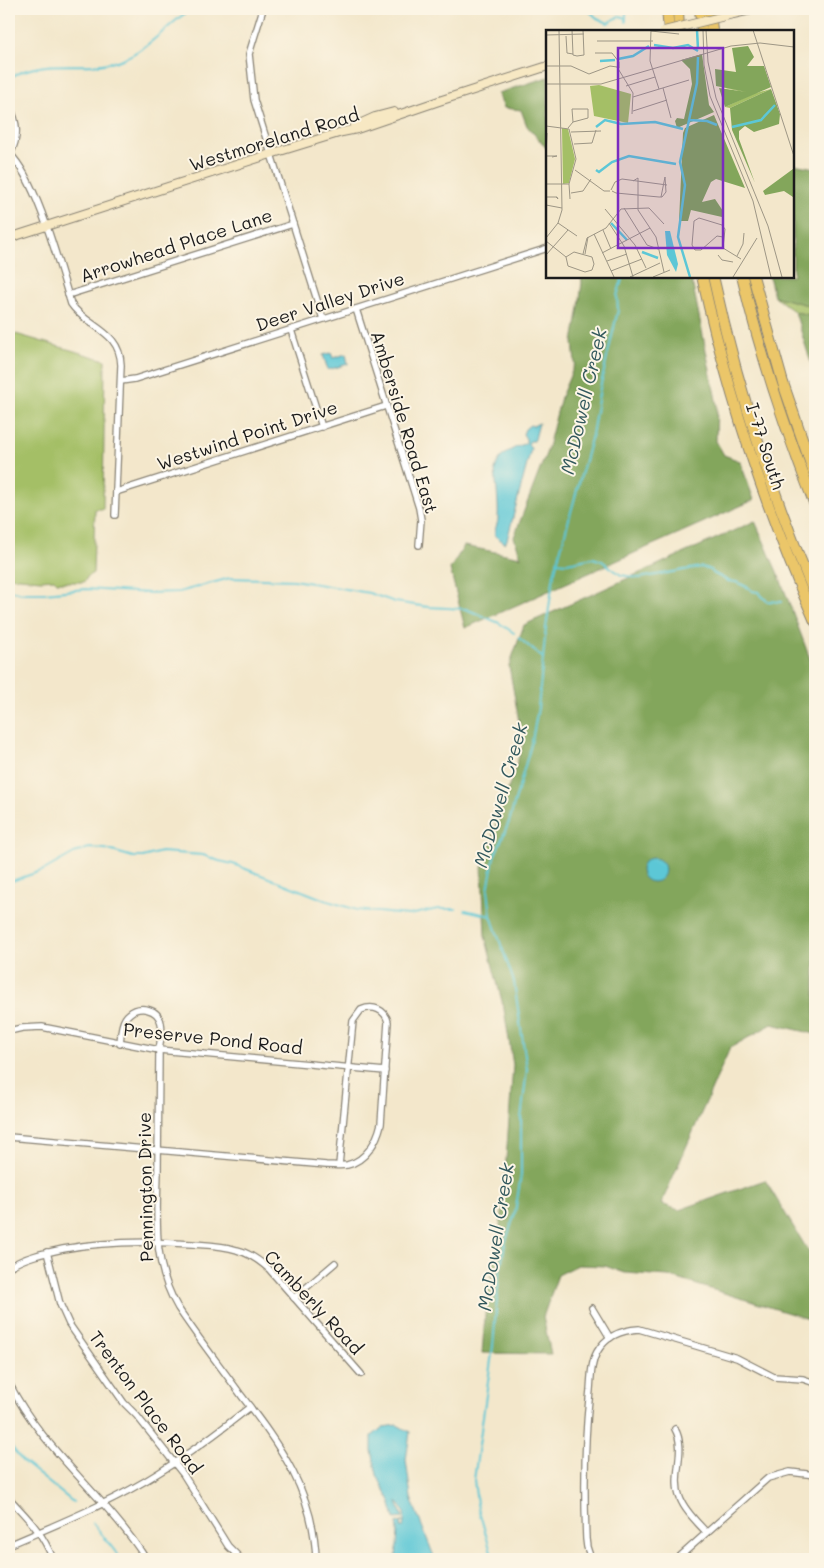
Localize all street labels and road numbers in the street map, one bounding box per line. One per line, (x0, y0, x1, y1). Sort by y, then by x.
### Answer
street label: Westmoreland Road (186, 102, 362, 176)
street label: Arrowhead Place Lane (77, 203, 275, 287)
street label: Deer Valley Drive (253, 266, 407, 336)
street label: Amberside Road East (366, 328, 444, 516)
street label: Westwind Point Drive (154, 394, 340, 476)
street label: I-77 South (741, 400, 791, 492)
street label: Preserve Pond Road (122, 1017, 304, 1059)
street label: Pennington Drive (132, 1112, 158, 1262)
street label: Camberly Road (259, 1245, 369, 1359)
street label: Trenton Place Road (84, 1325, 208, 1479)

